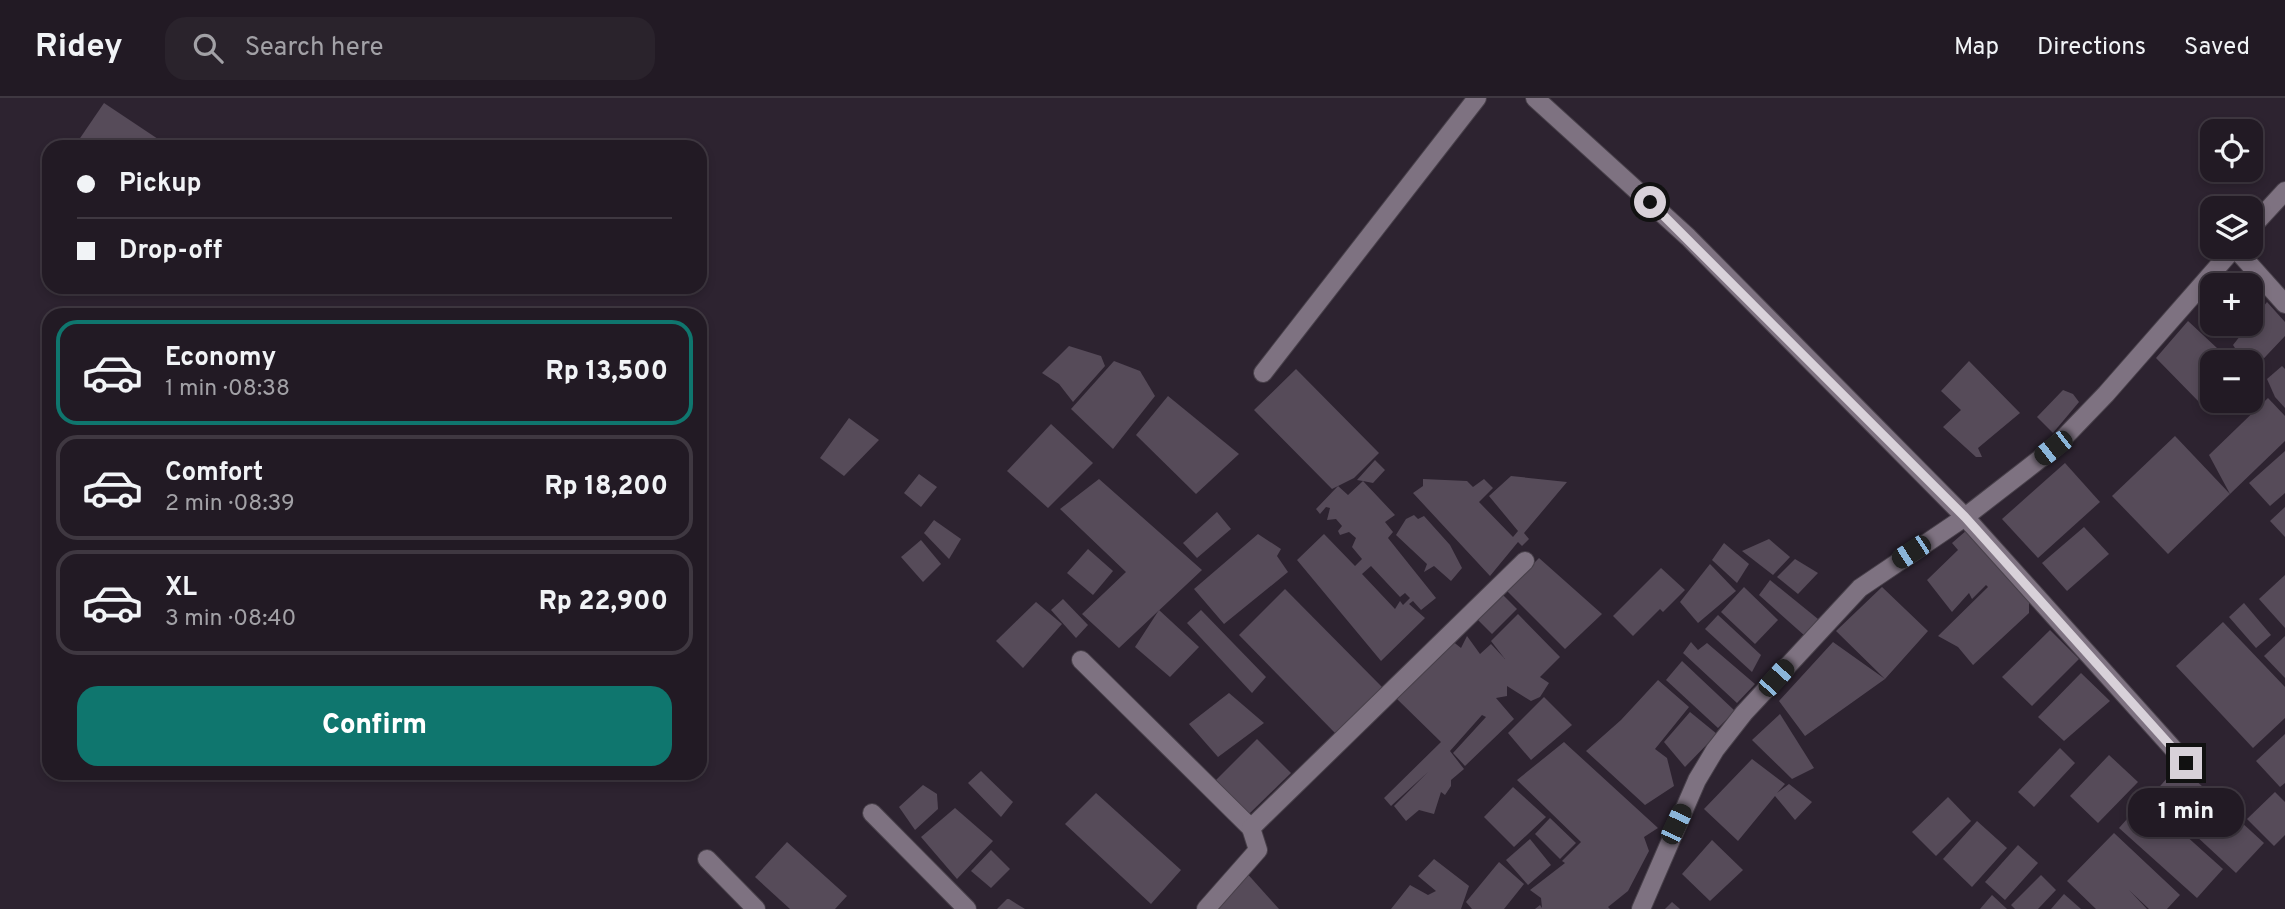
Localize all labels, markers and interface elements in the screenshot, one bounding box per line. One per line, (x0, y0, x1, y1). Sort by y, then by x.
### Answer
search box (165, 17, 655, 80)
text: Ridey (35, 27, 123, 69)
icon: search (189, 29, 227, 67)
text: Search here (245, 32, 384, 65)
text: Map (1954, 33, 1999, 63)
text: Directions (2037, 33, 2146, 63)
text: Saved (2184, 33, 2250, 63)
map controls (2200, 119, 2263, 413)
button: locate (2200, 119, 2263, 182)
text: Pickup (119, 168, 202, 201)
route start (1634, 186, 1666, 218)
button: layers (2200, 196, 2263, 259)
text: Drop-off (119, 235, 222, 268)
button: + (2200, 273, 2263, 336)
icon: car (81, 341, 144, 404)
text: Economy (165, 342, 276, 375)
button: − (2200, 350, 2263, 413)
text: Rp 13,500 (546, 356, 668, 389)
text: 1 min · 08:38 (165, 375, 290, 404)
car (2030, 427, 2077, 469)
icon: car (81, 456, 144, 519)
text: Comfort (165, 457, 263, 490)
text: Rp 18,200 (544, 471, 668, 504)
text: 2 min · 08:39 (165, 490, 295, 519)
car (1888, 532, 1935, 572)
icon: car (81, 571, 144, 634)
text: XL (165, 572, 197, 605)
text: Rp 22,900 (539, 586, 668, 619)
text: 3 min · 08:40 (165, 605, 296, 634)
car (1755, 655, 1798, 701)
button: Confirm (77, 686, 672, 766)
route end (2170, 747, 2202, 779)
callout: 1 min (2128, 788, 2244, 836)
text: 1 min (2158, 798, 2214, 827)
car (1658, 801, 1695, 847)

